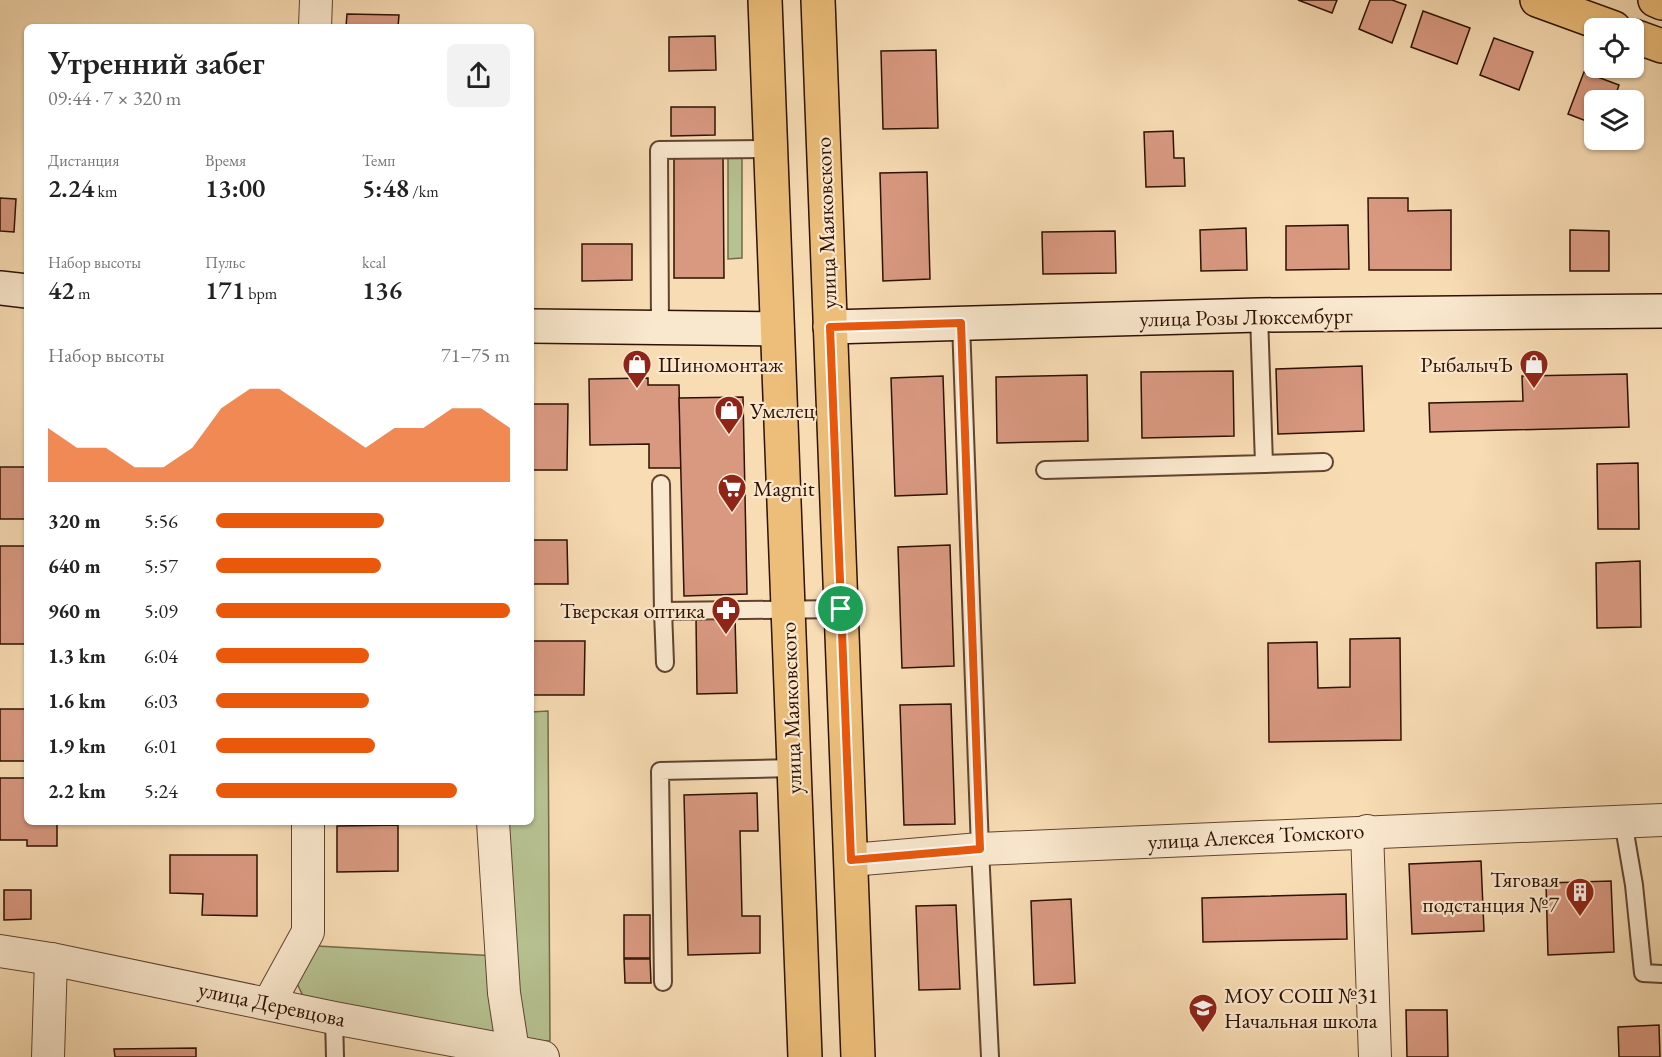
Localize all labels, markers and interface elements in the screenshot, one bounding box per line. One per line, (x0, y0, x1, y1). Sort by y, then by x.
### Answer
map controls (1584, 18, 1644, 150)
button: locate (1584, 18, 1644, 78)
text: Утренний забег (48, 41, 265, 84)
button: share (447, 44, 510, 107)
text: 09:44 · 7 × 320 m (48, 85, 181, 111)
button: layers (1584, 90, 1644, 150)
street label: улица Маяковского (808, 136, 843, 310)
text: Дистанция (48, 150, 119, 171)
text: Время (205, 150, 246, 171)
text: Темп (362, 150, 395, 171)
text: 2.24 (48, 171, 94, 205)
text: 13:00 (205, 171, 265, 205)
text: 5:48 (362, 171, 409, 205)
text: km (94, 181, 117, 202)
text: /km (409, 181, 439, 202)
text: Набор высоты (48, 252, 141, 273)
text: Пульс (205, 252, 246, 273)
text: kcal (362, 252, 386, 273)
text: 42 (48, 273, 75, 307)
text: 171 (205, 273, 245, 307)
text: 136 (362, 273, 402, 307)
text: m (75, 283, 90, 304)
text: bpm (245, 283, 277, 304)
street label: улица Розы Люксембург (1139, 301, 1353, 333)
text: Набор высоты (48, 342, 164, 368)
text: 71–75 m (441, 342, 510, 368)
shop icon: Шиномонтаж (621, 348, 653, 390)
shop icon: РыбалычЪ (1518, 348, 1550, 390)
place label: Шиномонтаж (658, 350, 784, 379)
place label: РыбалычЪ (1420, 350, 1513, 379)
shop icon: Умелец (713, 394, 745, 436)
place label: Умелец (749, 396, 816, 425)
supermarket icon: Magnit (716, 472, 748, 514)
place label: Magnit (753, 474, 815, 503)
text: 320 m (48, 508, 101, 534)
text: 5:56 (144, 508, 178, 534)
text: 640 m (48, 553, 101, 579)
text: 5:57 (144, 553, 178, 579)
pin (815, 583, 866, 634)
icon: arrive (824, 592, 857, 625)
pharmacy icon: Тверская оптика (710, 594, 742, 636)
place label: Тверская оптика (560, 596, 705, 625)
text: 960 m (48, 598, 101, 624)
text: 5:09 (144, 598, 178, 624)
street label: улица Маяковского (773, 621, 808, 795)
text: 1.3 km (48, 643, 106, 669)
text: 6:04 (144, 643, 178, 669)
text: 1.6 km (48, 688, 106, 714)
text: 6:03 (144, 688, 178, 714)
text: 1.9 km (48, 733, 106, 759)
text: 6:01 (144, 733, 178, 759)
text: 2.2 km (48, 778, 106, 804)
text: 5:24 (144, 778, 178, 804)
street label: улица Алексея Томского (1147, 816, 1365, 856)
place label: Тяговая подстанция №7 (1423, 865, 1559, 919)
building icon: Тяговая подстанция №7 (1564, 876, 1596, 918)
street label: улица Деревцова (196, 974, 348, 1034)
place label: МОУ СОШ №31 Начальная школа (1224, 981, 1378, 1035)
school or university icon: МОУ СОШ №31 Начальная школа (1187, 992, 1219, 1034)

